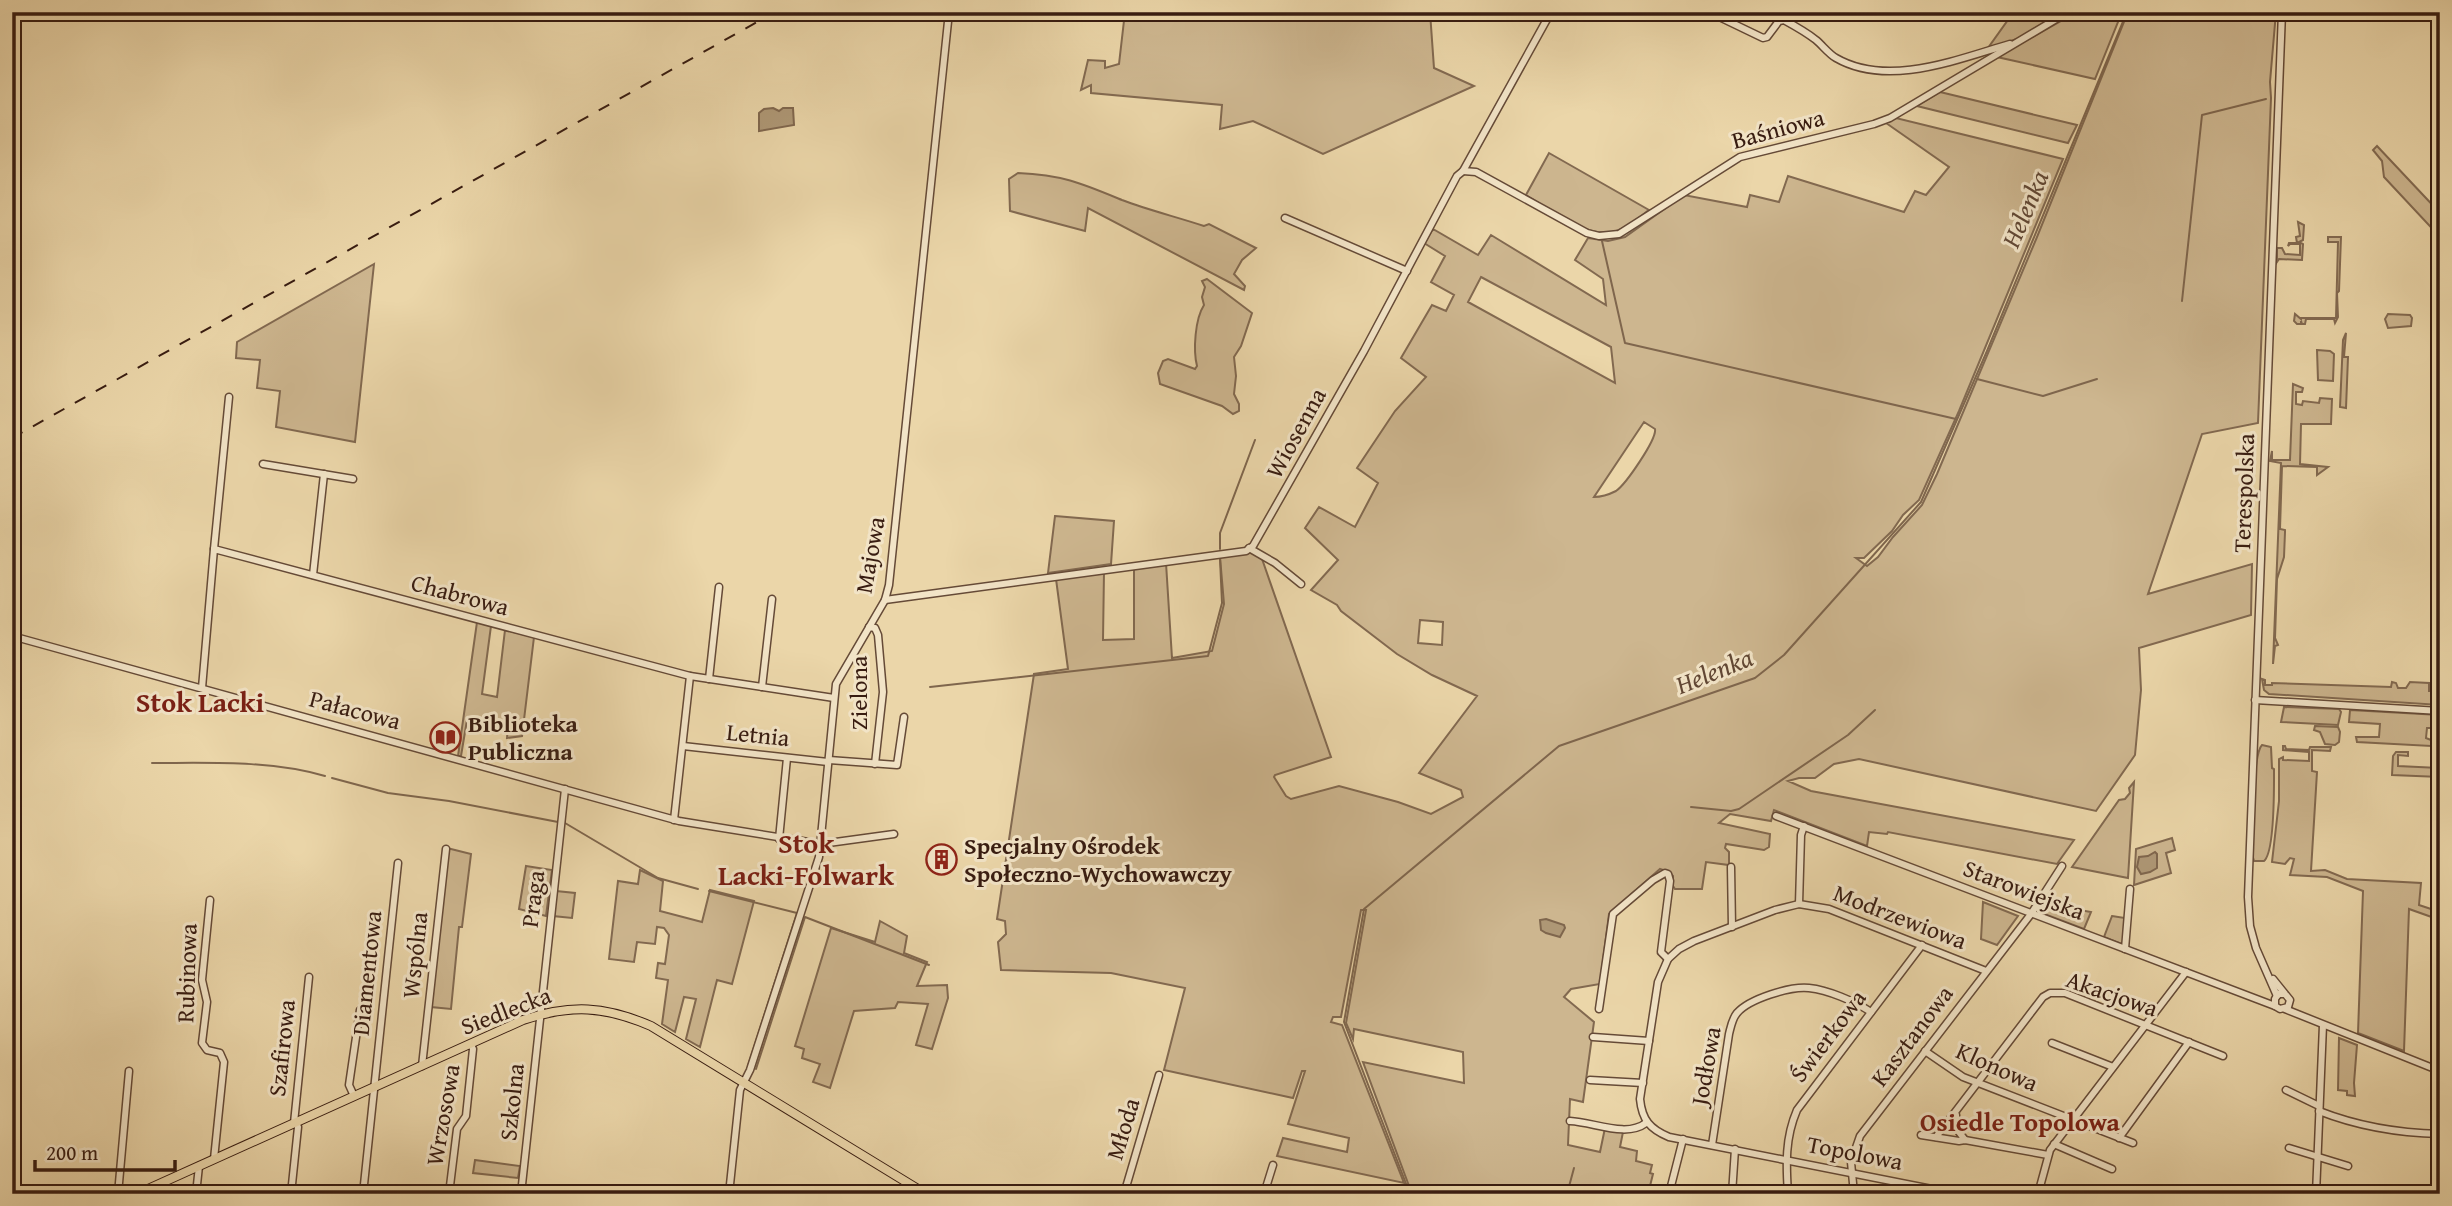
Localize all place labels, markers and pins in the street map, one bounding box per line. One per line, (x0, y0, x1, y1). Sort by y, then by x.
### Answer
place label: Biblioteka Publiczna (468, 706, 579, 769)
library icon: Biblioteka Publiczna (428, 721, 462, 755)
place label: Specjalny Ośrodek Społeczno-Wychowawczy (964, 828, 1233, 891)
building icon: Specjalny Ośrodek Społeczno-Wychowawczy (924, 843, 958, 877)

